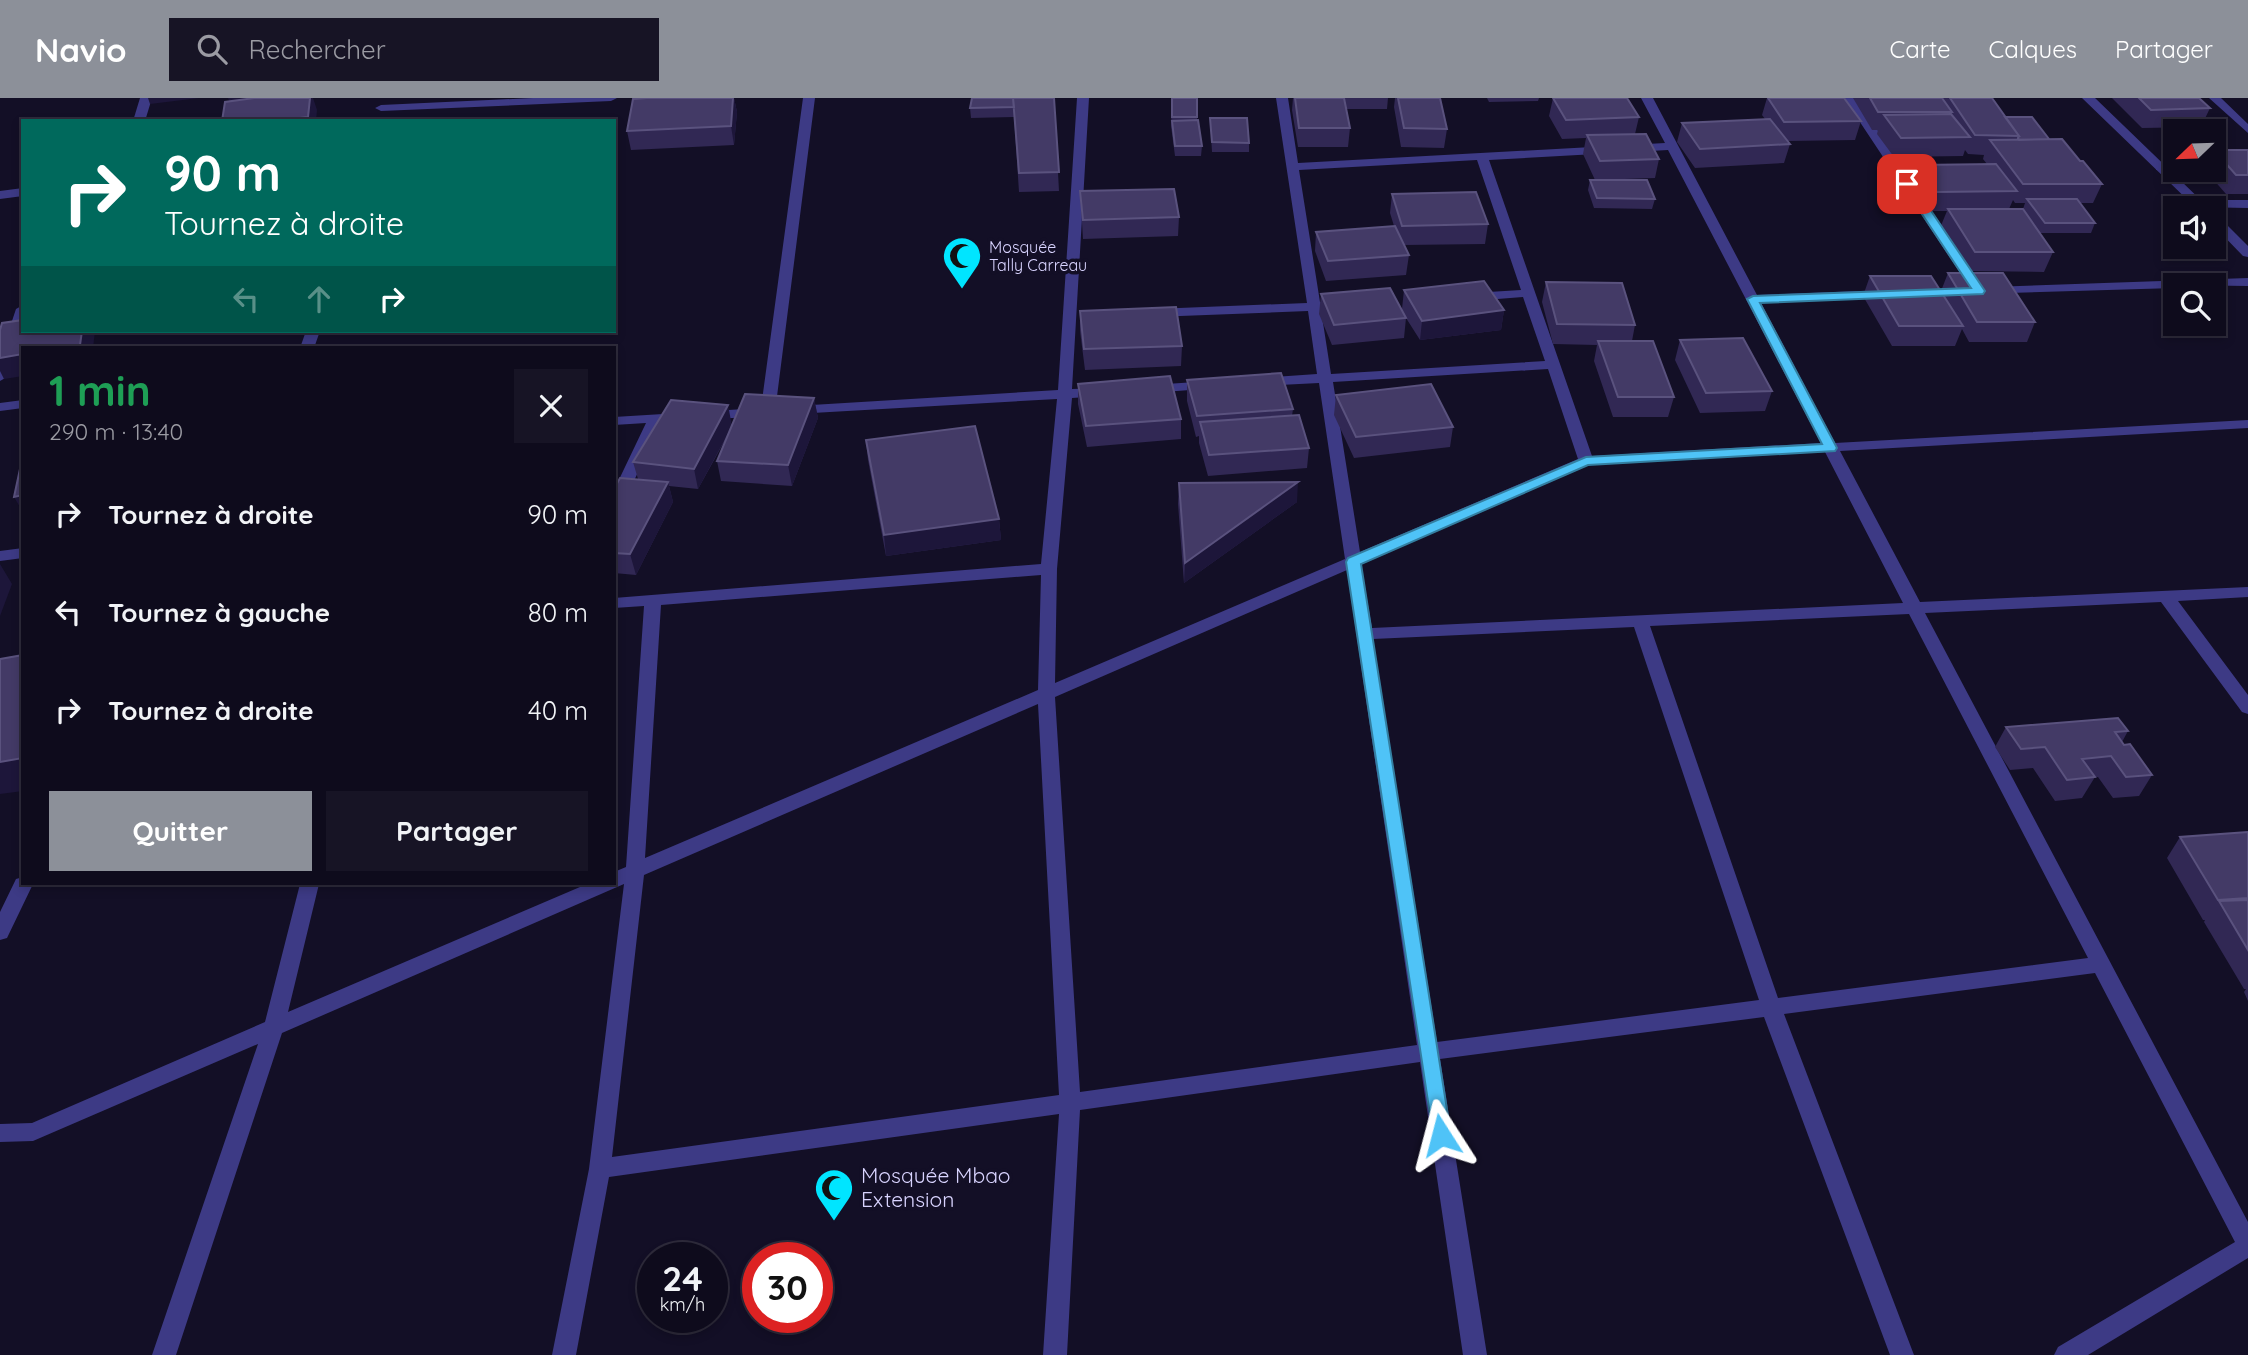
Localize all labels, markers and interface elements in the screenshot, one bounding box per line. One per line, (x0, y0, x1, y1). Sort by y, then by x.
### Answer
search box (169, 18, 659, 81)
text: Navio (35, 29, 127, 70)
icon: search (193, 30, 231, 68)
text: Rechercher (249, 33, 386, 66)
text: Carte (1889, 34, 1951, 64)
text: Calques (1989, 34, 2077, 64)
text: Partager (2115, 34, 2213, 64)
north arrow (2163, 119, 2226, 182)
map controls (2163, 119, 2226, 336)
text: 90 m (164, 142, 281, 203)
icon: right (49, 147, 140, 238)
pin (1877, 154, 1937, 214)
icon: arrive (1888, 165, 1926, 203)
button: sound (2163, 196, 2226, 259)
text: Tournez à droite (164, 203, 404, 243)
mosque icon: Mosquée Tally Carreau (941, 235, 983, 290)
place label: Mosquée Tally Carreau (989, 237, 1087, 275)
button: search (2163, 273, 2226, 336)
icon: left (227, 280, 265, 318)
icon: ahead (300, 280, 338, 318)
icon: right (373, 280, 411, 318)
text: 1 min (49, 364, 151, 417)
button: close (514, 369, 588, 443)
text: 290 m · 13:40 (49, 417, 183, 446)
icon: right (49, 495, 87, 533)
text: Tournez à droite (108, 498, 313, 531)
text: 90 m (527, 498, 588, 531)
icon: left (49, 593, 87, 631)
text: Tournez à gauche (108, 596, 330, 629)
text: 80 m (528, 596, 588, 629)
icon: right (49, 691, 87, 729)
text: Tournez à droite (108, 694, 313, 727)
text: 40 m (528, 694, 588, 727)
button: Quitter (49, 791, 312, 871)
button: Partager (326, 791, 588, 871)
position arrow (1404, 1098, 1478, 1172)
place label: Mosquée Mbao Extension (861, 1162, 1011, 1212)
mosque icon: Mosquée Mbao Extension (813, 1167, 855, 1222)
speed limit sign: 30 (742, 1242, 833, 1333)
text: 24 (662, 1256, 703, 1300)
text: km/h (660, 1293, 705, 1316)

